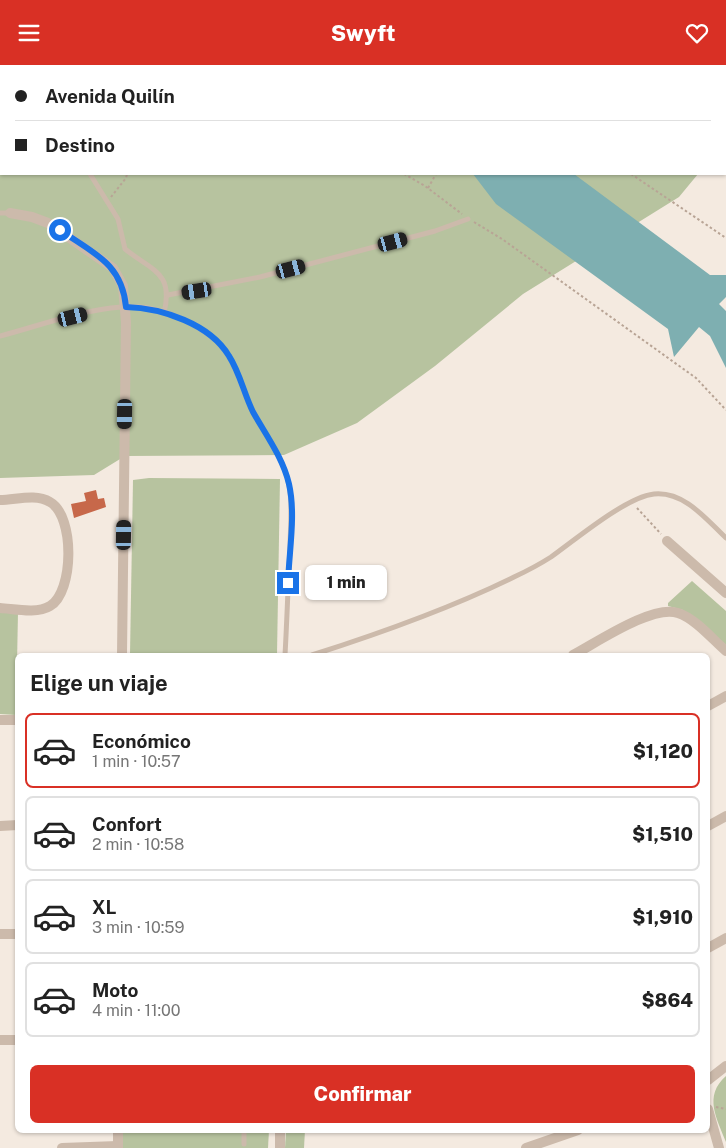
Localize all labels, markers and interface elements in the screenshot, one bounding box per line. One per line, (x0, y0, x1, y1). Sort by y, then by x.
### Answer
icon: menu (15, 19, 43, 47)
icon: heart (683, 19, 711, 47)
text: Swyft (331, 20, 395, 46)
text: Avenida Quilín (45, 85, 175, 107)
text: Destino (45, 134, 115, 156)
route start (49, 219, 71, 241)
car (376, 231, 409, 253)
car (274, 258, 307, 280)
car (181, 281, 212, 301)
car (56, 306, 89, 328)
car (117, 399, 132, 429)
car (116, 520, 131, 550)
callout: 1 min (306, 565, 388, 601)
route end (277, 572, 299, 594)
text: 1 min (326, 573, 366, 592)
text: Elige un viaje (30, 670, 168, 696)
icon: car (32, 728, 77, 773)
text: Económico (92, 730, 191, 752)
text: $1,120 (633, 740, 693, 762)
text: 1 min · 10:57 (92, 752, 181, 771)
icon: car (32, 811, 77, 856)
text: Confort (92, 813, 162, 835)
text: $1,510 (632, 823, 693, 845)
text: 2 min · 10:58 (92, 835, 184, 854)
icon: car (32, 894, 77, 939)
text: XL (92, 896, 117, 918)
text: $1,910 (632, 906, 693, 928)
text: 3 min · 10:59 (92, 918, 185, 937)
icon: car (32, 977, 77, 1022)
text: Moto (92, 979, 138, 1001)
text: $864 (641, 989, 693, 1011)
text: 4 min · 11:00 (92, 1001, 181, 1020)
button: Confirmar (30, 1065, 695, 1123)

